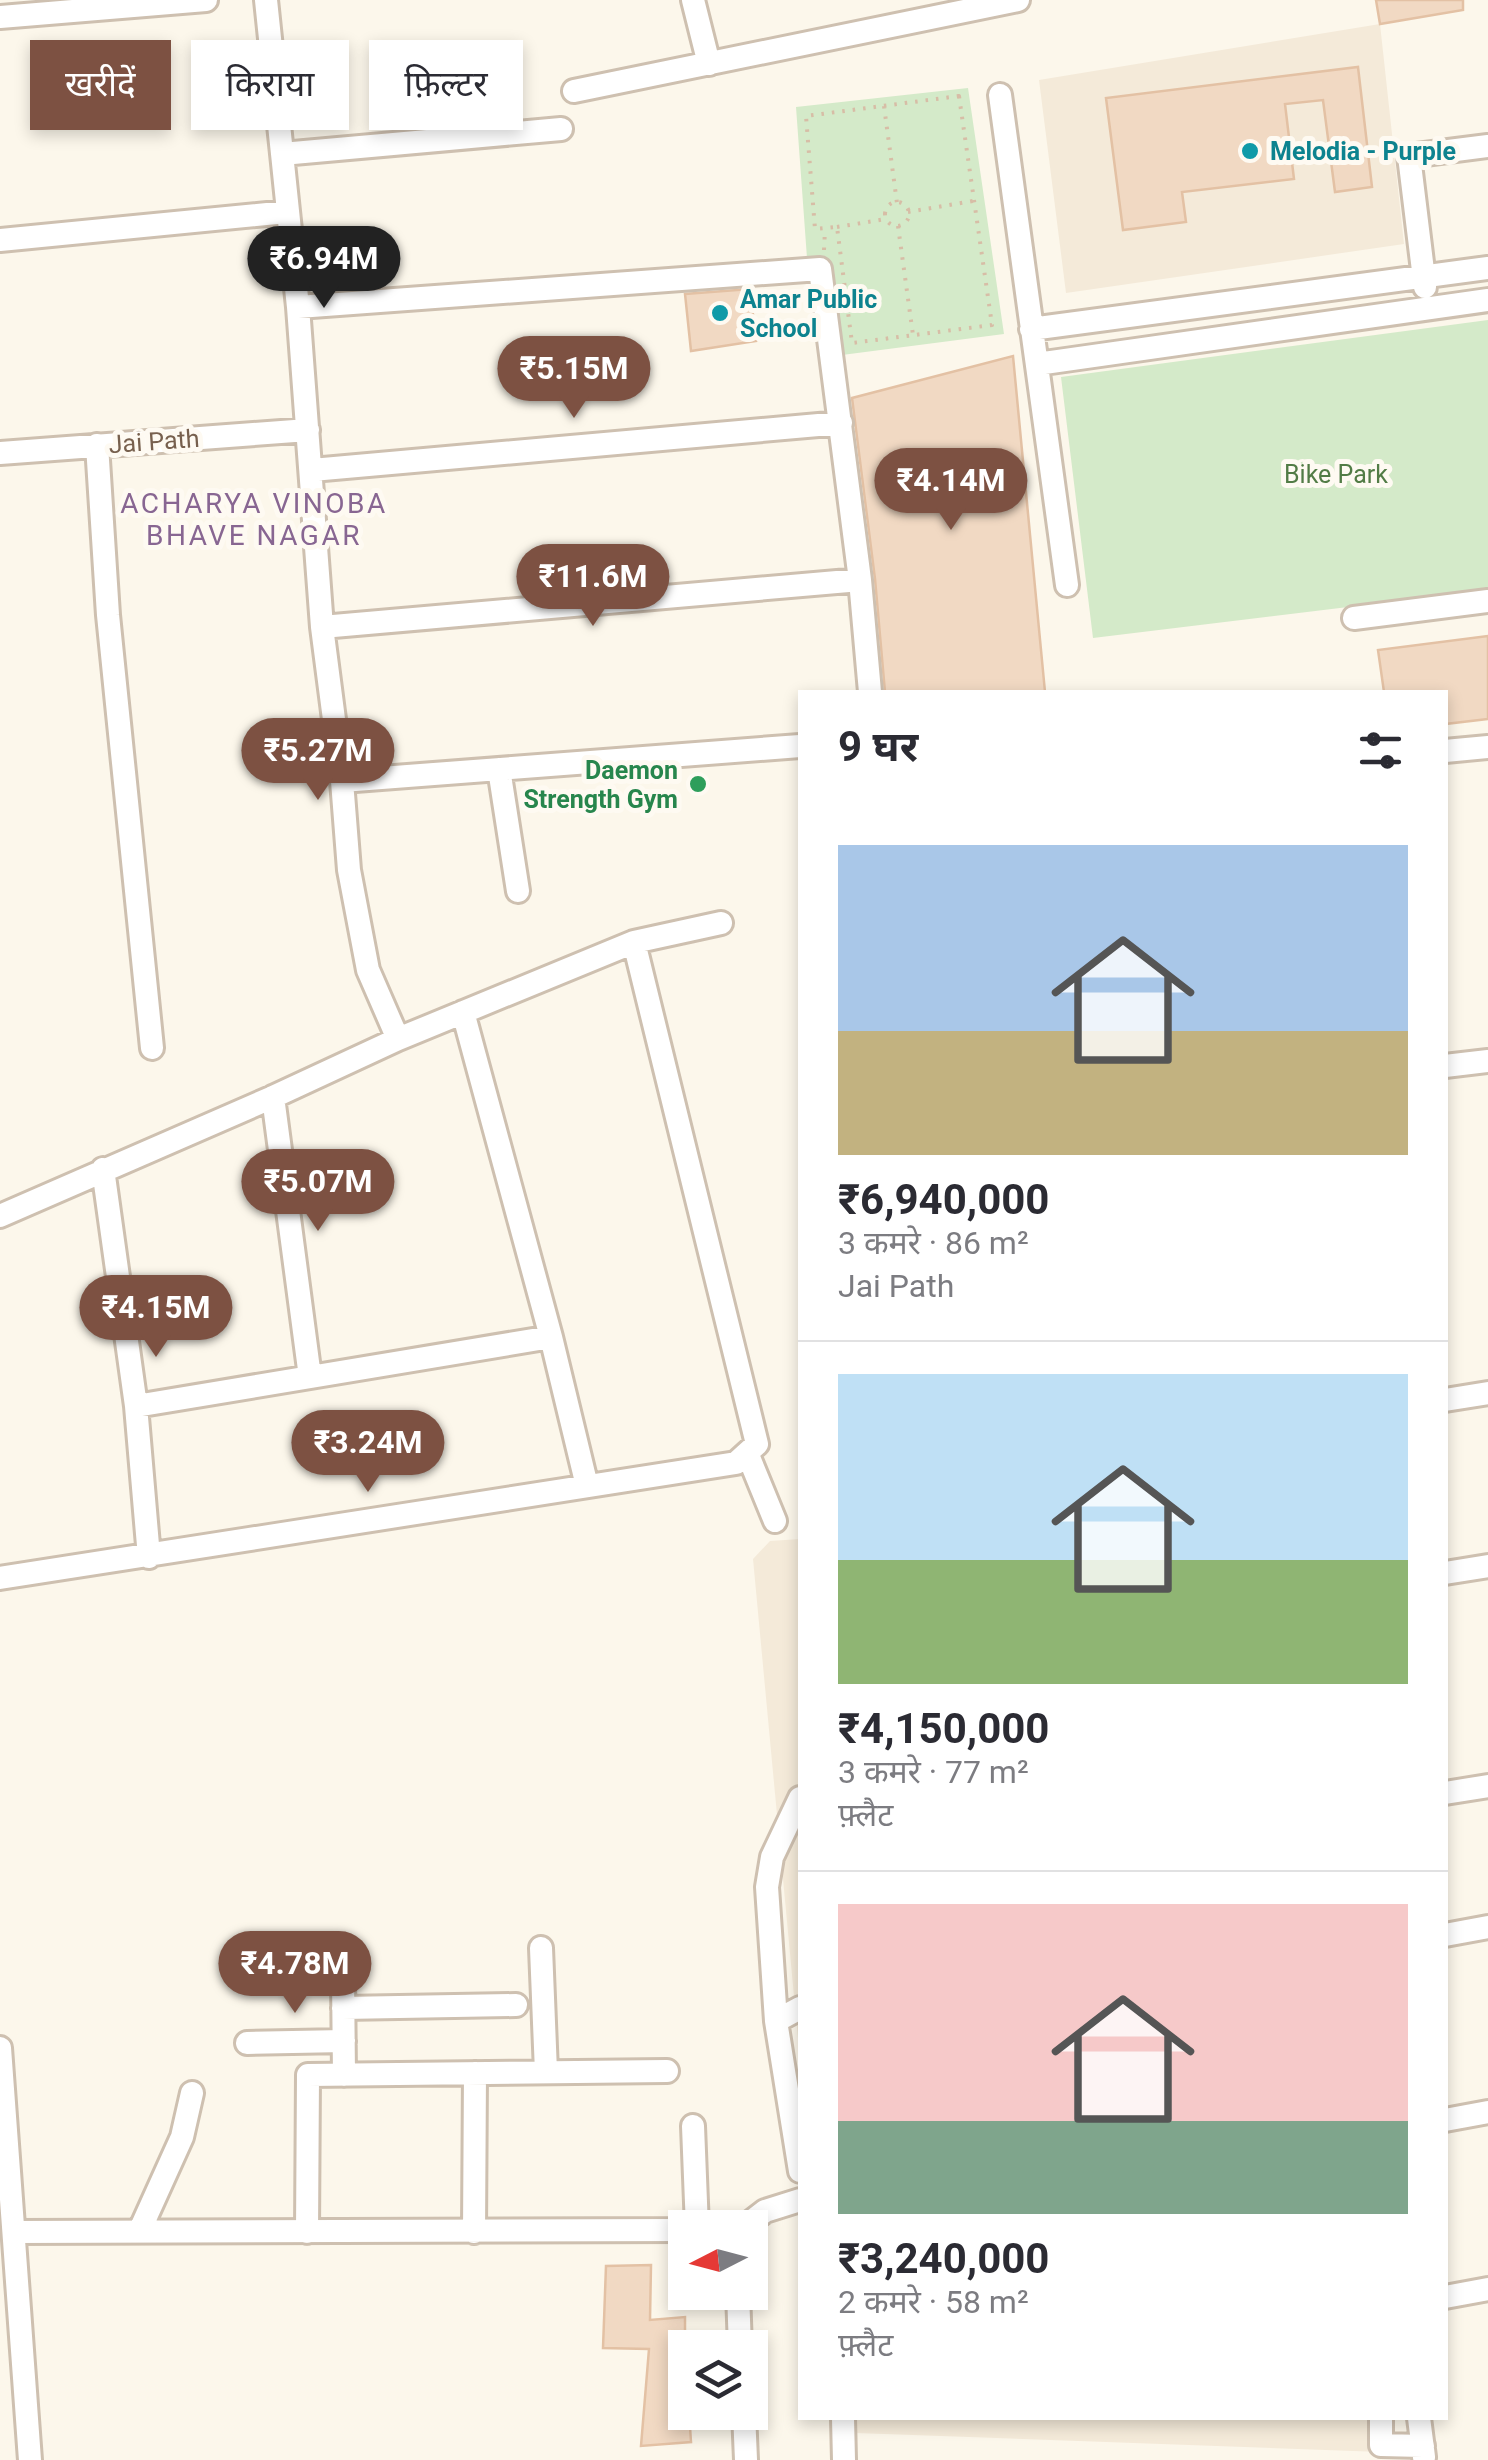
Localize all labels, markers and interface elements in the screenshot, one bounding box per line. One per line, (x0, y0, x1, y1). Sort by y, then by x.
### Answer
chip: खरीदें (30, 40, 171, 130)
chip: किराया (191, 40, 349, 130)
chip: फ़िल्टर (369, 40, 523, 130)
place label: Melodia - Purple (1270, 137, 1456, 166)
marker: Melodia - Purple (1239, 140, 1261, 162)
pin: ₹6.94M (243, 226, 405, 311)
text: ₹6.94M (269, 239, 379, 277)
place label: Amar Public School (740, 285, 877, 343)
marker: Amar Public School (709, 302, 731, 324)
pin: ₹5.15M (493, 336, 655, 421)
text: ₹5.15M (519, 349, 629, 387)
street label: Jai Path (108, 424, 200, 459)
pin: ₹4.14M (870, 448, 1032, 533)
park label: Bike Park (1284, 460, 1388, 489)
text: ₹4.14M (896, 461, 1006, 499)
district label: ACHARYA VINOBA BHAVE NAGAR (120, 487, 388, 552)
pin: ₹11.6M (512, 544, 674, 629)
text: ₹11.6M (538, 557, 648, 595)
pin: ₹5.27M (237, 718, 399, 803)
text: 9 घर (838, 722, 918, 771)
icon: filters (1353, 723, 1408, 778)
text: ₹5.27M (263, 731, 373, 769)
place label: Daemon Strength Gym (523, 756, 678, 814)
marker: Daemon Strength Gym (687, 773, 709, 795)
icon: home (1033, 910, 1213, 1090)
pin: ₹5.07M (237, 1149, 399, 1234)
text: ₹5.07M (263, 1162, 373, 1200)
text: ₹6,940,000 (838, 1175, 1049, 1224)
text: 3 कमरे · 86 m² (838, 1224, 1029, 1262)
text: Jai Path (838, 1267, 954, 1305)
pin: ₹4.15M (75, 1275, 237, 1360)
text: ₹4.15M (101, 1288, 211, 1326)
pin: ₹3.24M (287, 1410, 449, 1495)
text: ₹3.24M (313, 1423, 423, 1461)
icon: home (1033, 1439, 1213, 1619)
text: ₹4,150,000 (838, 1704, 1049, 1753)
text: 3 कमरे · 77 m² (838, 1753, 1029, 1791)
text: फ़्लैट (838, 1796, 893, 1834)
pin: ₹4.78M (214, 1931, 376, 2016)
text: ₹4.78M (240, 1944, 350, 1982)
icon: home (1033, 1969, 1213, 2149)
north arrow (668, 2210, 768, 2310)
map controls (668, 2210, 768, 2430)
text: ₹3,240,000 (838, 2234, 1049, 2283)
text: 2 कमरे · 58 m² (838, 2283, 1029, 2321)
text: फ़्लैट (838, 2326, 893, 2364)
button: layers (668, 2330, 768, 2430)

